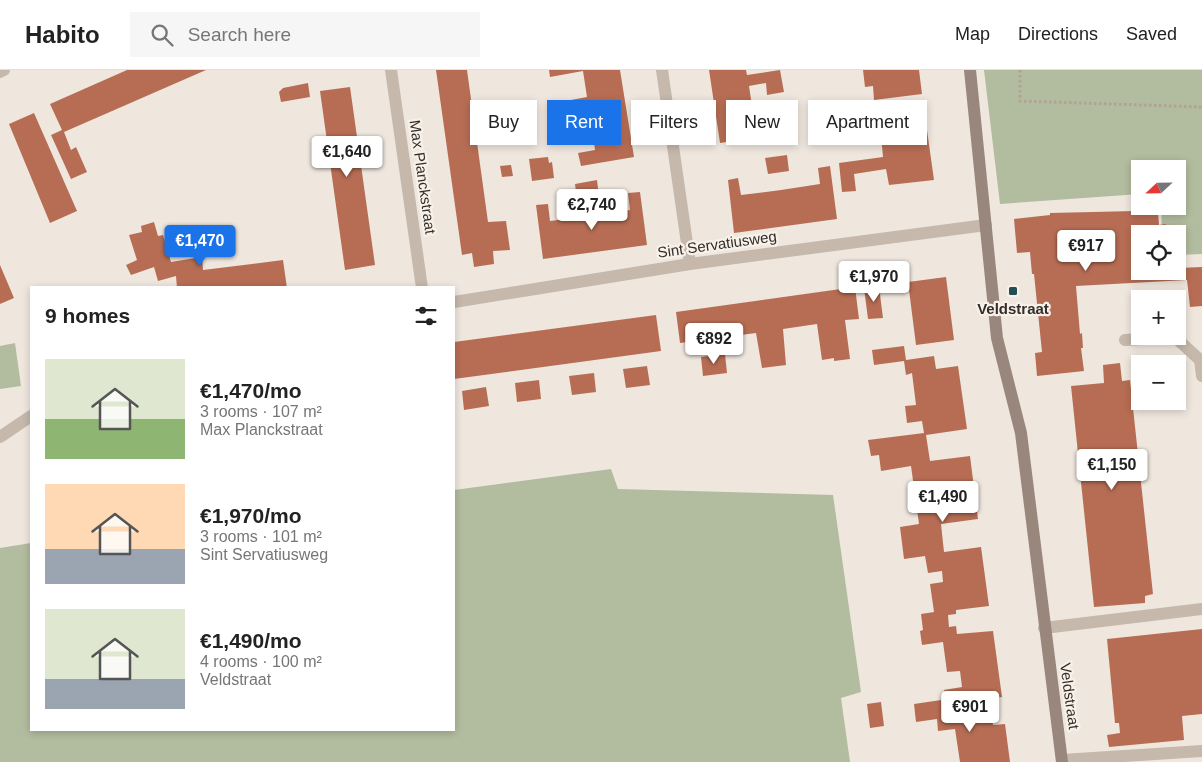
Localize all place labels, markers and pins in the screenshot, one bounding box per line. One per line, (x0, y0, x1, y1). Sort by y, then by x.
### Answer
pin: €1,640 (306, 136, 388, 178)
pin: €2,740 (551, 189, 633, 231)
pin: €1,470 (159, 224, 241, 267)
pin: €917 (1056, 230, 1116, 272)
pin: €1,970 (833, 260, 915, 303)
marker: Veldstraat (1007, 285, 1019, 297)
place label: Veldstraat (977, 300, 1049, 317)
pin: €892 (684, 322, 744, 365)
pin: €1,150 (1071, 448, 1153, 491)
pin: €1,490 (902, 480, 984, 523)
pin: €901 (940, 690, 1000, 733)

